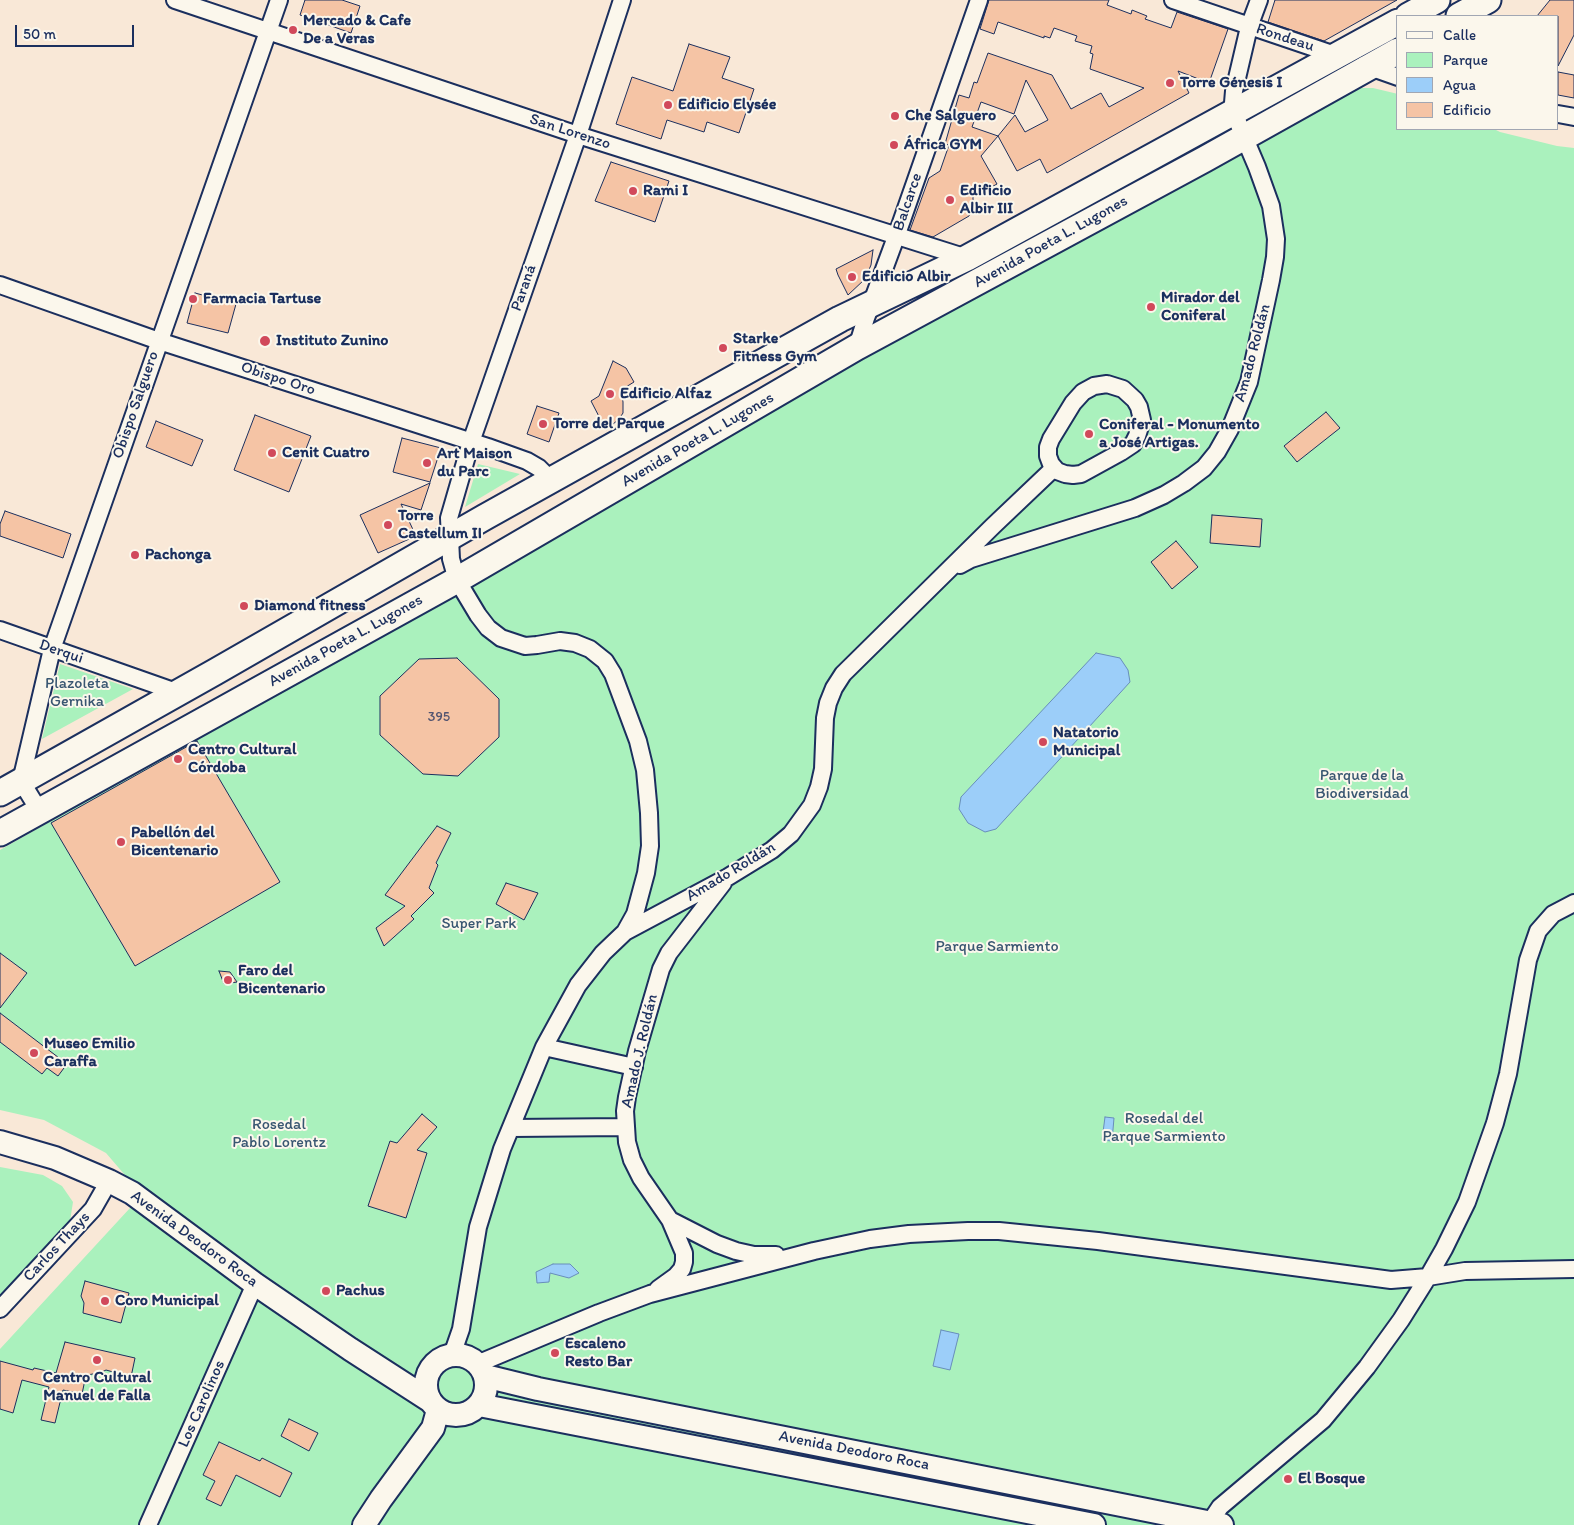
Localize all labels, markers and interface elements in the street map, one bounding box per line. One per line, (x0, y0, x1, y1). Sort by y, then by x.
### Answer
place label: Mercado & Cafe De a Veras (303, 11, 411, 49)
scale bar (18, 15, 136, 47)
legend (1396, 15, 1559, 130)
street label: Rondeau (1253, 20, 1317, 56)
marker: Mercado & Cafe De a Veras (287, 24, 299, 36)
text: 50 m (23, 25, 56, 43)
text: Calle (1443, 26, 1476, 44)
text: Parque (1443, 51, 1488, 69)
place label: Torre Génesis I (1180, 73, 1282, 93)
text: Agua (1443, 76, 1476, 94)
marker: Torre Génesis I (1164, 77, 1176, 89)
place label: Edificio Elysée (678, 95, 776, 115)
marker: Edificio Elysée (662, 99, 674, 111)
text: Edificio (1443, 101, 1491, 119)
place label: Che Salguero (905, 106, 996, 126)
street label: San Lorenzo (527, 110, 613, 154)
marker: Che Salguero (889, 110, 901, 122)
place label: África GYM (904, 135, 982, 155)
marker: África GYM (888, 139, 900, 151)
street label: Balcarce (889, 171, 927, 233)
place label: Rami I (643, 181, 688, 201)
place label: Edificio Albir III (960, 181, 1013, 219)
marker: Rami I (627, 185, 639, 197)
street label: Avenida Poeta L. Lugones (971, 192, 1131, 292)
marker: Edificio Albir III (944, 194, 956, 206)
street label: Paraná (507, 262, 541, 314)
place label: Edificio Albir (862, 267, 951, 287)
marker: Edificio Albir (846, 271, 858, 283)
place label: Mirador del Coniferal (1161, 288, 1239, 326)
place label: Farmacia Tartuse (203, 289, 321, 309)
marker: Farmacia Tartuse (187, 293, 199, 305)
marker: Mirador del Coniferal (1145, 301, 1157, 313)
street label: Amado Roldán (1231, 302, 1275, 404)
place label: Starke Fitness Gym (733, 329, 817, 367)
place label: Instituto Zunino (276, 331, 388, 351)
marker: Instituto Zunino (258, 334, 272, 348)
marker: Starke Fitness Gym (717, 342, 729, 354)
street label: Obispo Salguero (109, 349, 163, 461)
street label: Obispo Oro (238, 358, 318, 400)
place label: Edificio Alfaz (620, 384, 712, 404)
marker: Edificio Alfaz (604, 388, 616, 400)
street label: Avenida Poeta L. Lugones (618, 388, 778, 492)
place label: Torre del Parque (553, 414, 665, 434)
place label: Coniferal - Monumento a José Artigas. (1099, 415, 1260, 453)
marker: Torre del Parque (537, 418, 549, 430)
marker: Coniferal - Monumento a José Artigas. (1083, 428, 1095, 440)
place label: Cenit Cuatro (282, 443, 370, 463)
place label: Art Maison du Parc (437, 444, 512, 482)
marker: Cenit Cuatro (266, 447, 278, 459)
marker: Art Maison du Parc (421, 457, 433, 469)
place label: Torre Castellum II (398, 506, 482, 544)
marker: Torre Castellum II (382, 519, 394, 531)
place label: Pachonga (145, 545, 211, 565)
marker: Pachonga (129, 549, 141, 561)
street label: Avenida Poeta L. Lugones (266, 591, 426, 691)
place label: Diamond fitness (254, 596, 366, 616)
marker: Diamond fitness (238, 600, 250, 612)
street label: Derqui (36, 636, 86, 668)
park label: Plazoleta Gernika (45, 674, 109, 712)
house number: 395 (428, 709, 450, 725)
place label: Natatorio Municipal (1053, 723, 1120, 761)
marker: Natatorio Municipal (1037, 736, 1049, 748)
place label: Centro Cultural Córdoba (188, 740, 296, 778)
marker: Centro Cultural Córdoba (172, 753, 184, 765)
park label: Parque de la Biodiversidad (1315, 766, 1409, 804)
place label: Pabellón del Bicentenario (131, 823, 218, 861)
marker: Pabellón del Bicentenario (115, 836, 127, 848)
street label: Amado Roldán (683, 838, 779, 906)
park label: Super Park (441, 914, 517, 934)
park label: Parque Sarmiento (935, 937, 1059, 957)
place label: Faro del Bicentenario (238, 961, 325, 999)
marker: Faro del Bicentenario (222, 974, 234, 986)
street label: Amado J. Roldán (618, 992, 662, 1110)
place label: Museo Emilio Caraffa (44, 1034, 135, 1072)
marker: Museo Emilio Caraffa (28, 1047, 40, 1059)
park label: Rosedal del Parque Sarmiento (1102, 1109, 1226, 1147)
park label: Rosedal Pablo Lorentz (232, 1115, 326, 1153)
street label: Avenida Deodoro Roca (127, 1186, 261, 1292)
street label: Carlos Thays (20, 1208, 94, 1286)
place label: Pachus (336, 1281, 385, 1301)
marker: Pachus (320, 1285, 332, 1297)
place label: Coro Municipal (115, 1291, 219, 1311)
marker: Coro Municipal (99, 1295, 111, 1307)
place label: Escaleno Resto Bar (565, 1334, 632, 1372)
marker: Escaleno Resto Bar (549, 1347, 561, 1359)
marker: Centro Cultural Manuel de Falla (91, 1354, 103, 1366)
street label: Los Carolinos (174, 1358, 230, 1450)
place label: Centro Cultural Manuel de Falla (43, 1368, 151, 1406)
street label: Avenida Deodoro Roca (777, 1427, 931, 1475)
place label: El Bosque (1298, 1469, 1365, 1489)
marker: El Bosque (1282, 1473, 1294, 1485)

